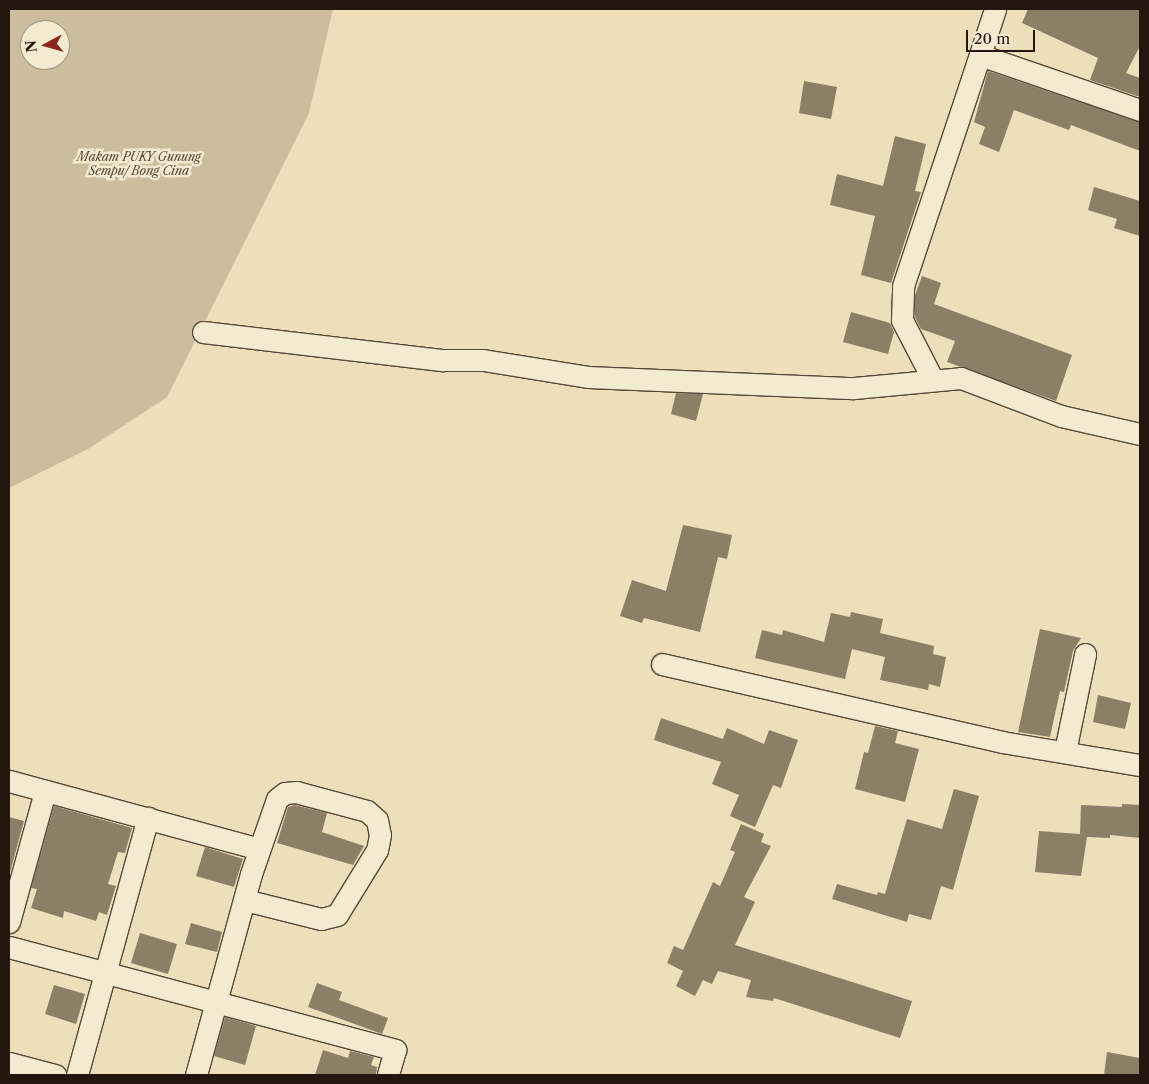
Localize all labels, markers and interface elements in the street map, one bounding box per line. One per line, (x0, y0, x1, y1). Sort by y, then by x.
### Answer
north arrow (20, 20, 70, 70)
scale bar (969, 20, 1038, 52)
text: 20 m (974, 29, 1010, 48)
text: N (21, 39, 41, 53)
park label: Makam PUKY Gunung Sempu/ Bong Cina (77, 150, 201, 178)

